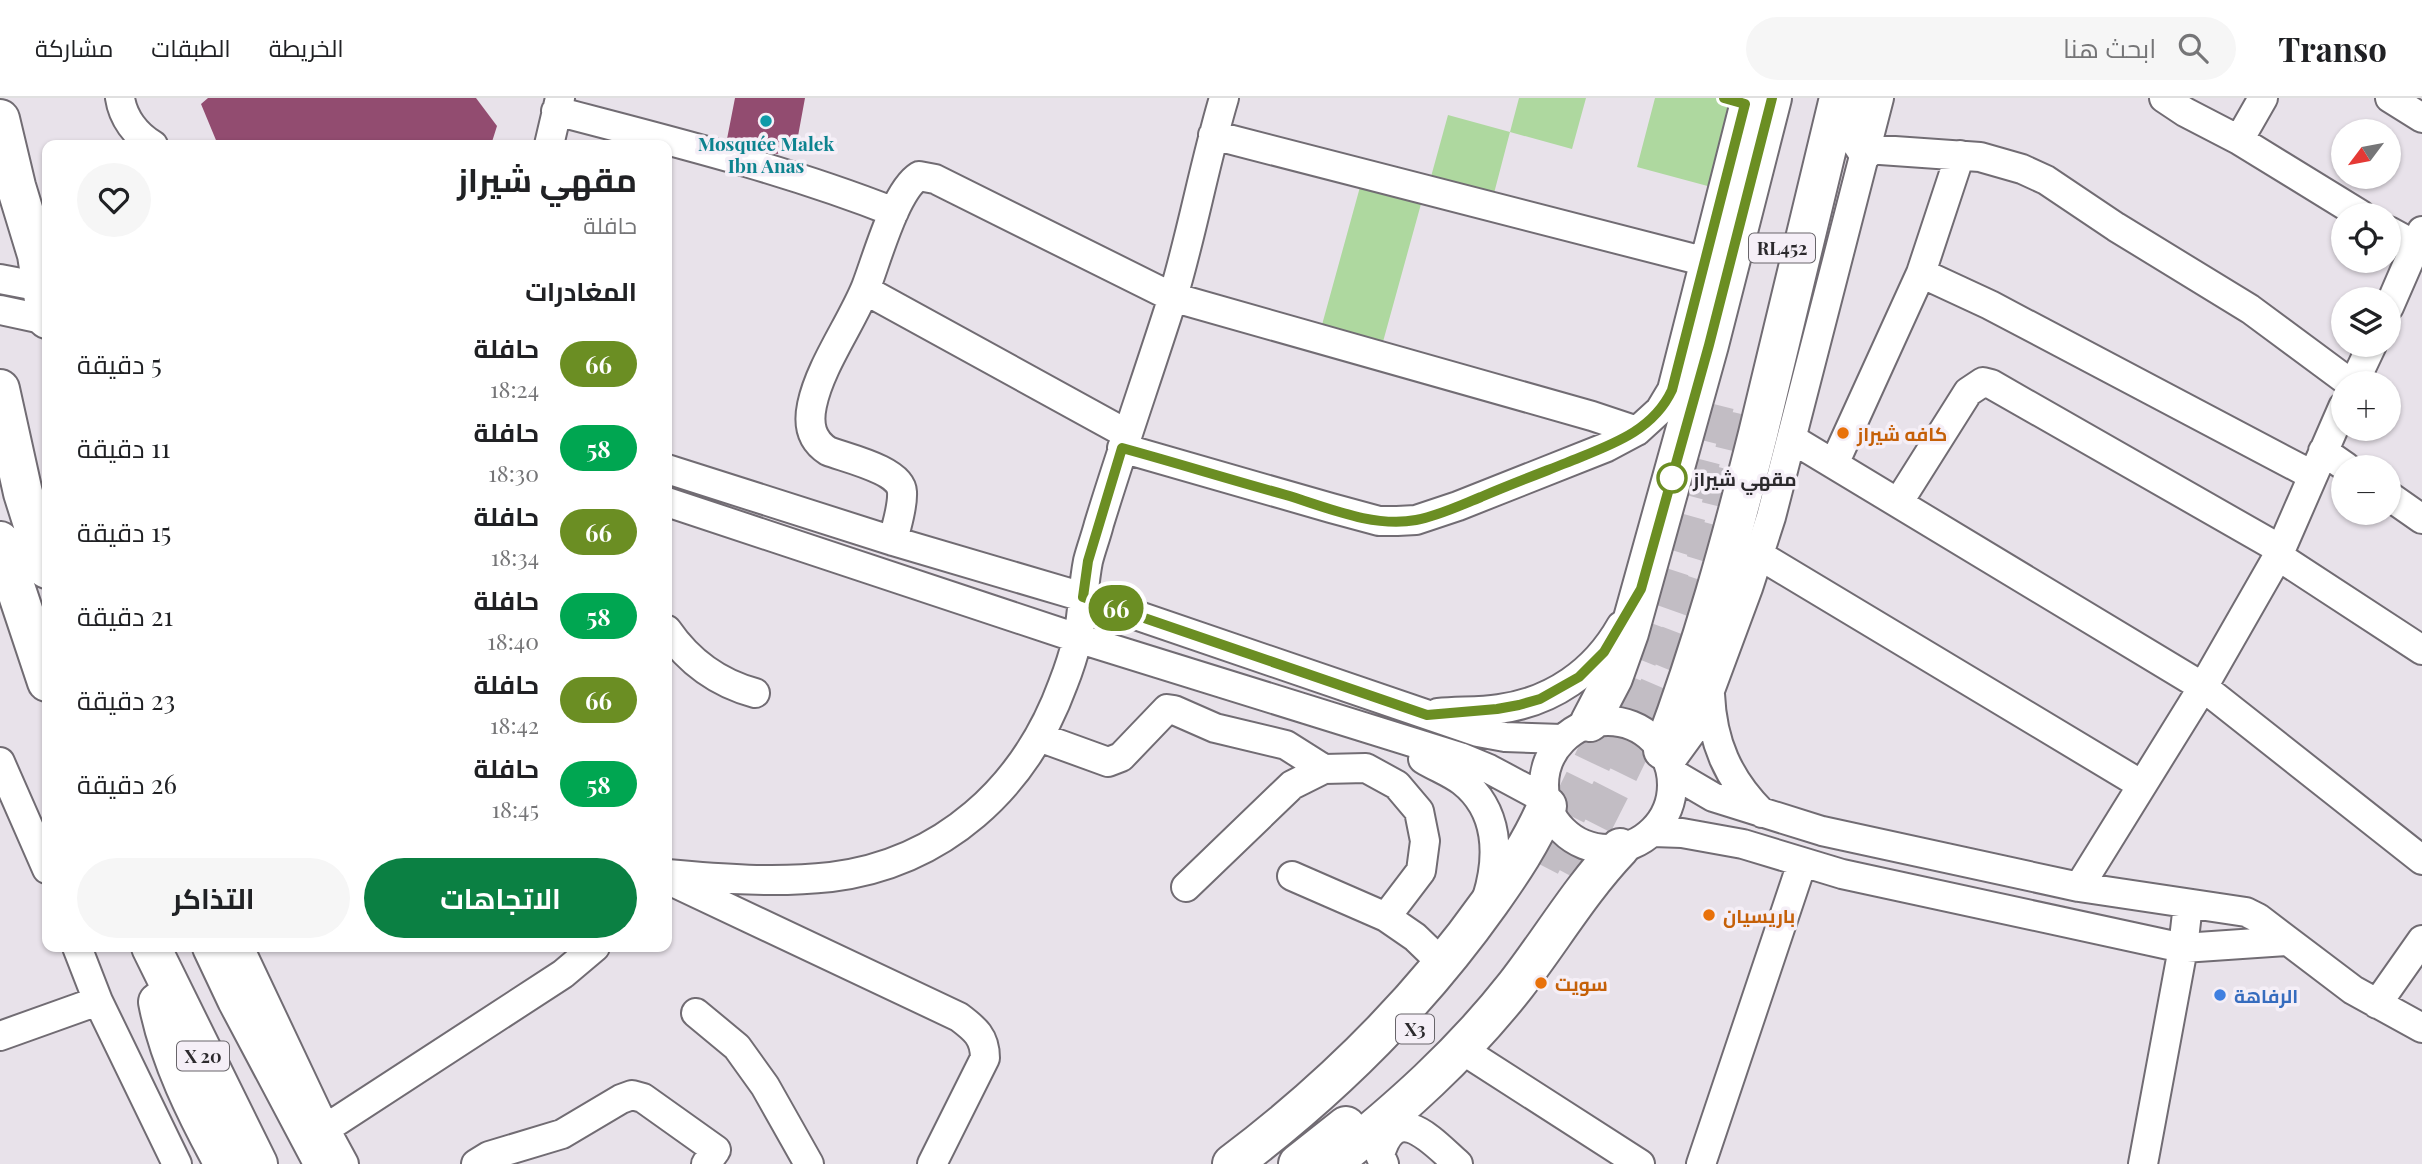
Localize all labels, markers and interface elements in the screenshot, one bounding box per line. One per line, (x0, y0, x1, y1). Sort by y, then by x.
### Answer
search box (1746, 17, 2236, 80)
text: Transo (2278, 26, 2387, 70)
icon: search (2174, 29, 2212, 67)
text: ابحث هنا (2063, 30, 2156, 65)
text: مشاركة (35, 31, 113, 63)
text: الطبقات (151, 31, 231, 63)
text: الخريطة (269, 31, 344, 63)
marker: Mosquée Malek Ibn Anas (758, 113, 774, 129)
north arrow (2331, 119, 2401, 189)
map controls (2331, 119, 2401, 525)
place label: Mosquée Malek Ibn Anas (698, 130, 835, 178)
text: مقهي شيراز (457, 156, 637, 200)
button: heart (77, 163, 151, 237)
button: locate (2331, 203, 2401, 273)
text: حافلة (583, 209, 637, 240)
road number: RL452 (1749, 233, 1815, 262)
text: المغادرات (525, 273, 637, 308)
button: layers (2331, 287, 2401, 357)
text: حافلة (474, 330, 539, 365)
text: 5 دقيقة (77, 346, 162, 381)
text: 66 (585, 348, 612, 380)
button: + (2331, 371, 2401, 441)
text: 18:24 (490, 373, 539, 404)
text: حافلة (474, 414, 539, 449)
place label: کافه شيراز (1856, 420, 1947, 447)
marker: کافه شيراز (1835, 425, 1851, 441)
text: 11 دقيقة (77, 430, 170, 465)
text: 58 (586, 432, 611, 464)
button: − (2331, 455, 2401, 525)
text: 18:30 (488, 457, 539, 488)
marker: مقهي شيراز (1657, 463, 1687, 493)
place label: مقهي شيراز (1692, 465, 1797, 495)
text: حافلة (474, 498, 539, 533)
text: 15 دقيقة (77, 514, 171, 549)
text: 66 (585, 516, 612, 548)
text: 18:34 (491, 541, 539, 572)
text: حافلة (474, 582, 539, 617)
line badge: 66 (1084, 585, 1148, 631)
text: 66 (1103, 592, 1129, 624)
text: 21 دقيقة (77, 598, 173, 633)
text: 58 (586, 600, 611, 632)
text: 18:40 (487, 625, 539, 656)
text: حافلة (474, 666, 539, 701)
text: 23 دقيقة (77, 682, 175, 717)
text: 66 (585, 684, 612, 716)
text: 18:42 (490, 709, 539, 740)
text: حافلة (474, 750, 539, 785)
text: 26 دقيقة (77, 766, 177, 801)
text: 58 (586, 768, 611, 800)
text: 18:45 (492, 793, 539, 824)
button: التذاكر (77, 858, 350, 938)
button: الاتجاهات (364, 858, 637, 938)
place label: باريسيان (1723, 902, 1795, 928)
marker: باريسيان (1701, 907, 1717, 923)
place label: سويت (1555, 970, 1608, 996)
marker: سويت (1533, 975, 1549, 991)
place label: الرفاهة (2234, 982, 2298, 1008)
marker: الرفاهة (2212, 987, 2228, 1003)
road number: X3 (1396, 1014, 1434, 1044)
road number: X 20 (177, 1042, 229, 1071)

